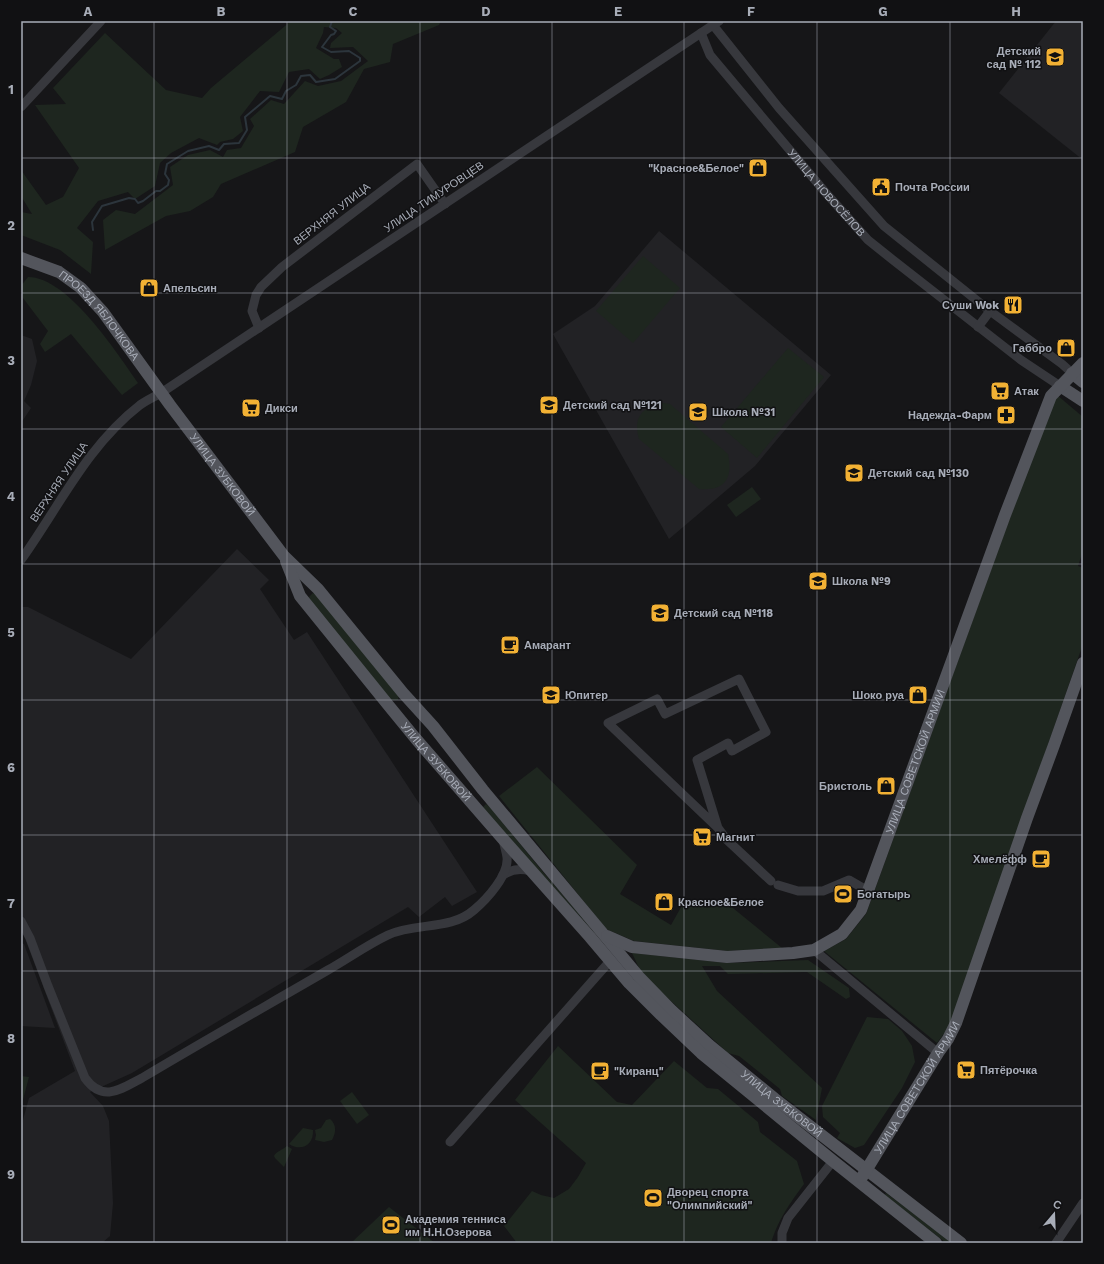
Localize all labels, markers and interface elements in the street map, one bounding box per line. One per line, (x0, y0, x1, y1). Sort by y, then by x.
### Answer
text: A (84, 4, 93, 19)
text: B (217, 4, 226, 19)
text: C (349, 4, 358, 19)
text: D (481, 4, 491, 19)
text: E (614, 4, 622, 19)
text: F (747, 4, 755, 19)
text: G (878, 4, 888, 19)
text: H (1011, 4, 1021, 19)
place label: Детский сад № 112 (987, 45, 1041, 71)
school or university icon: Детский сад № 112 (1044, 46, 1066, 68)
text: 1 (8, 82, 14, 97)
street label: УЛИЦА НОВОСЁЛОВ (785, 146, 868, 239)
shop icon: "Красное&Белое" (747, 157, 769, 179)
street label: УЛИЦА ТИМУРОВЦЕВ (382, 159, 486, 235)
place label: "Красное&Белое" (648, 162, 744, 175)
public building icon: Почта России (870, 176, 892, 198)
street label: ВЕРХНЯЯ УЛИЦА (291, 180, 373, 248)
place label: Почта России (895, 181, 970, 194)
text: 2 (7, 218, 15, 233)
street label: ПРОЕЗД ЯБЛОЧКОВА (56, 268, 142, 363)
shop icon: Апельсин (138, 277, 160, 299)
place label: Апельсин (163, 282, 217, 295)
restaurant icon: Суши Wok (1002, 294, 1024, 316)
place label: Суши Wok (942, 299, 999, 312)
shop icon: Габбро (1055, 337, 1077, 359)
place label: Габбро (1013, 342, 1052, 355)
text: 3 (7, 353, 15, 368)
supermarket icon: Атак (989, 380, 1011, 402)
place label: Атак (1014, 385, 1039, 398)
school or university icon: Детский сад №121 (538, 394, 560, 416)
supermarket icon: Дикси (240, 397, 262, 419)
place label: Детский сад №121 (563, 399, 662, 412)
school or university icon: Школа №31 (687, 401, 709, 423)
place label: Дикси (265, 402, 298, 415)
pharmacy icon: Надежда-Фарм (995, 404, 1017, 426)
place label: Школа №31 (712, 406, 775, 419)
place label: Надежда-Фарм (908, 409, 992, 422)
street label: УЛИЦА ЗУБКОВОЙ (187, 431, 258, 518)
street label: ВЕРХНЯЯ УЛИЦА (27, 439, 91, 524)
school or university icon: Детский сад №130 (843, 462, 865, 484)
place label: Детский сад №130 (868, 467, 969, 480)
text: 4 (7, 489, 16, 504)
school or university icon: Школа №9 (807, 570, 829, 592)
place label: Школа №9 (832, 575, 891, 588)
school or university icon: Детский сад №118 (649, 602, 671, 624)
place label: Детский сад №118 (674, 607, 773, 620)
text: 5 (7, 625, 15, 640)
cafe icon: Амарант (499, 634, 521, 656)
place label: Амарант (524, 639, 572, 652)
school or university icon: Юпитер (540, 684, 562, 706)
shop icon: Шоко руа (907, 684, 929, 706)
street label: УЛИЦА СОВЕТСКОЙ АРМИИ (883, 688, 947, 836)
place label: Юпитер (565, 689, 608, 702)
place label: Шоко руа (852, 689, 905, 702)
street label: УЛИЦА ЗУБКОВОЙ (398, 720, 474, 804)
text: 6 (7, 760, 15, 775)
shop icon: Бристоль (875, 775, 897, 797)
place label: Бристоль (819, 780, 872, 793)
supermarket icon: Магнит (691, 826, 713, 848)
place label: Магнит (716, 831, 755, 844)
cafe icon: Хмелёфф (1030, 848, 1052, 870)
place label: Хмелёфф (973, 853, 1027, 866)
sports icon: Богатырь (832, 883, 854, 905)
place label: Богатырь (857, 888, 911, 901)
shop icon: Красное&Белое (653, 891, 675, 913)
text: 7 (7, 896, 15, 911)
place label: Красное&Белое (678, 896, 764, 909)
street label: УЛИЦА СОВЕТСКОЙ АРМИИ (871, 1019, 962, 1156)
text: 8 (7, 1031, 15, 1046)
supermarket icon: Пятёрочка (955, 1059, 977, 1081)
cafe icon: "Киранц" (589, 1060, 611, 1082)
place label: Пятёрочка (980, 1064, 1038, 1077)
place label: "Киранц" (614, 1065, 664, 1078)
street label: УЛИЦА ЗУБКОВОЙ (738, 1067, 825, 1140)
text: 9 (7, 1167, 15, 1182)
place label: Дворец спорта "Олимпийский" (667, 1186, 753, 1212)
sports icon: Дворец спорта "Олимпийский" (642, 1187, 664, 1209)
north arrow (1034, 1194, 1074, 1234)
text: С (1051, 1198, 1063, 1212)
place label: Академия тенниса им Н.Н.Озерова (405, 1213, 507, 1239)
sports icon: Академия тенниса им Н.Н.Озерова (380, 1214, 402, 1236)

